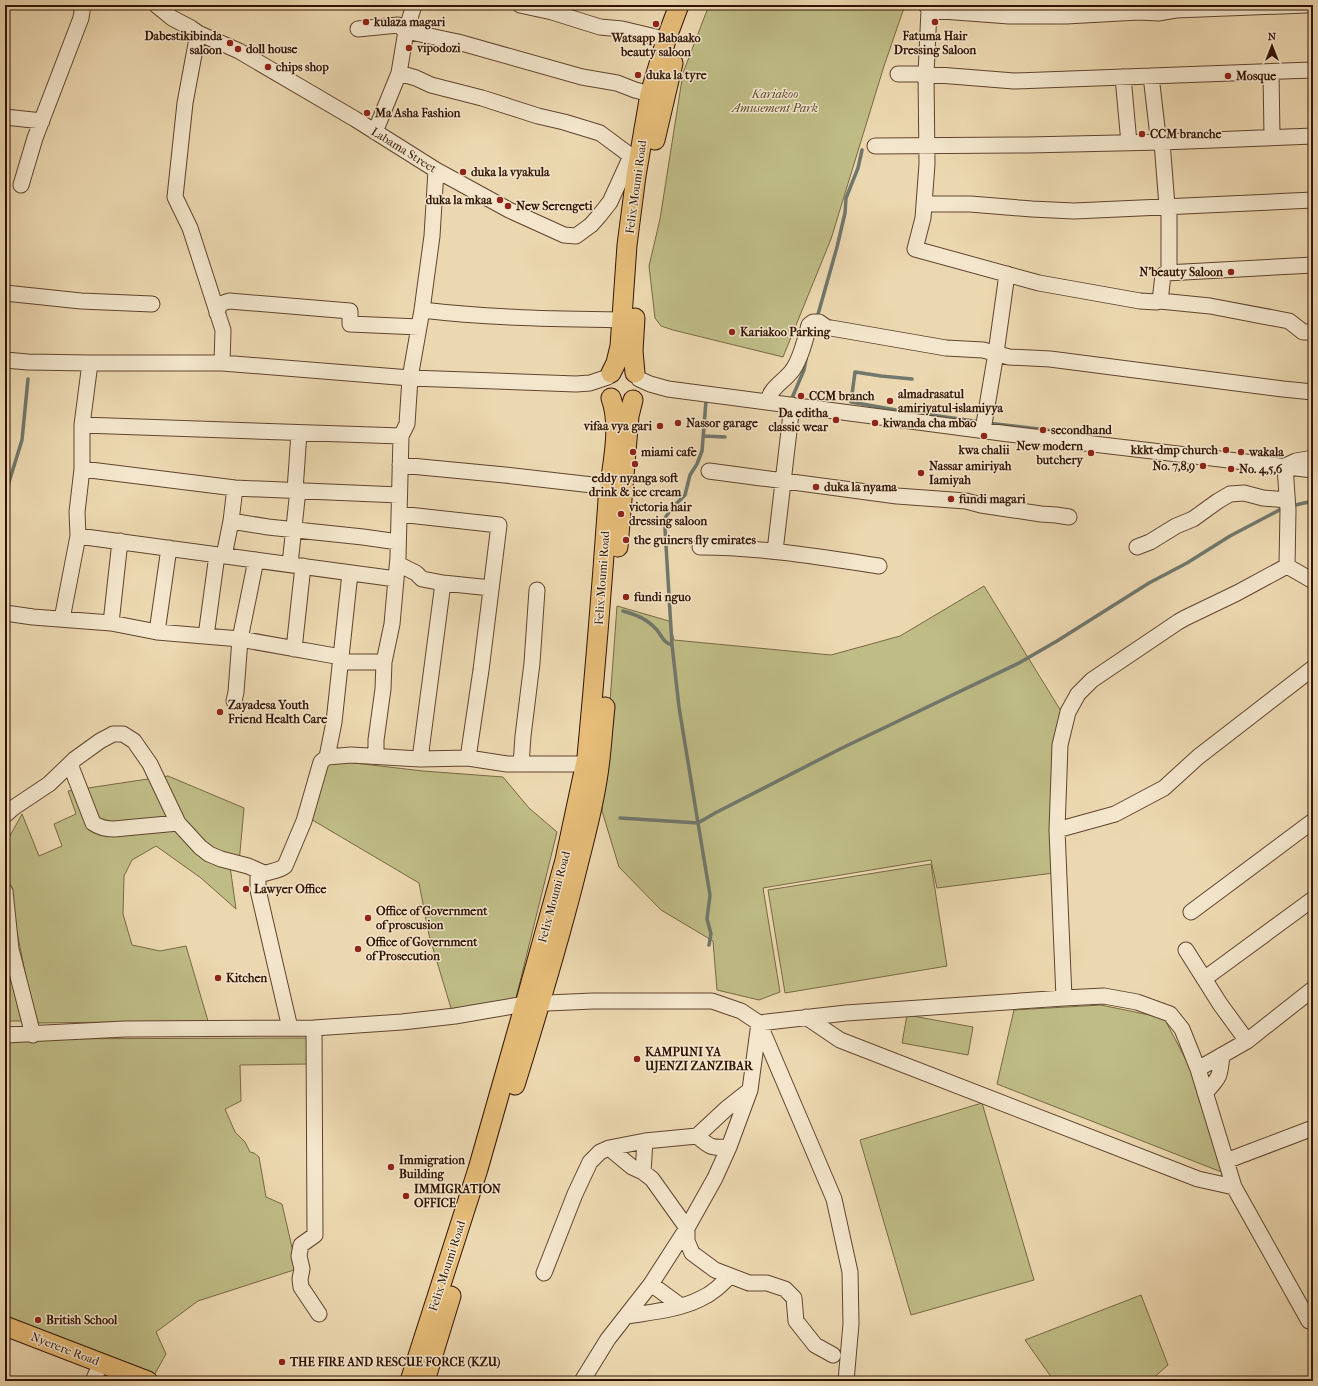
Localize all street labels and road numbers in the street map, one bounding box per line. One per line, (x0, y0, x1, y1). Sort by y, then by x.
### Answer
street label: Labama Street (369, 124, 440, 176)
street label: Felix Moumi Road (623, 139, 650, 235)
street label: Felix Moumi Road (592, 530, 612, 626)
street label: Felix Moumi Road (535, 849, 573, 944)
street label: Felix Moumi Road (426, 1219, 468, 1313)
street label: Nyerere Road (29, 1330, 102, 1369)

